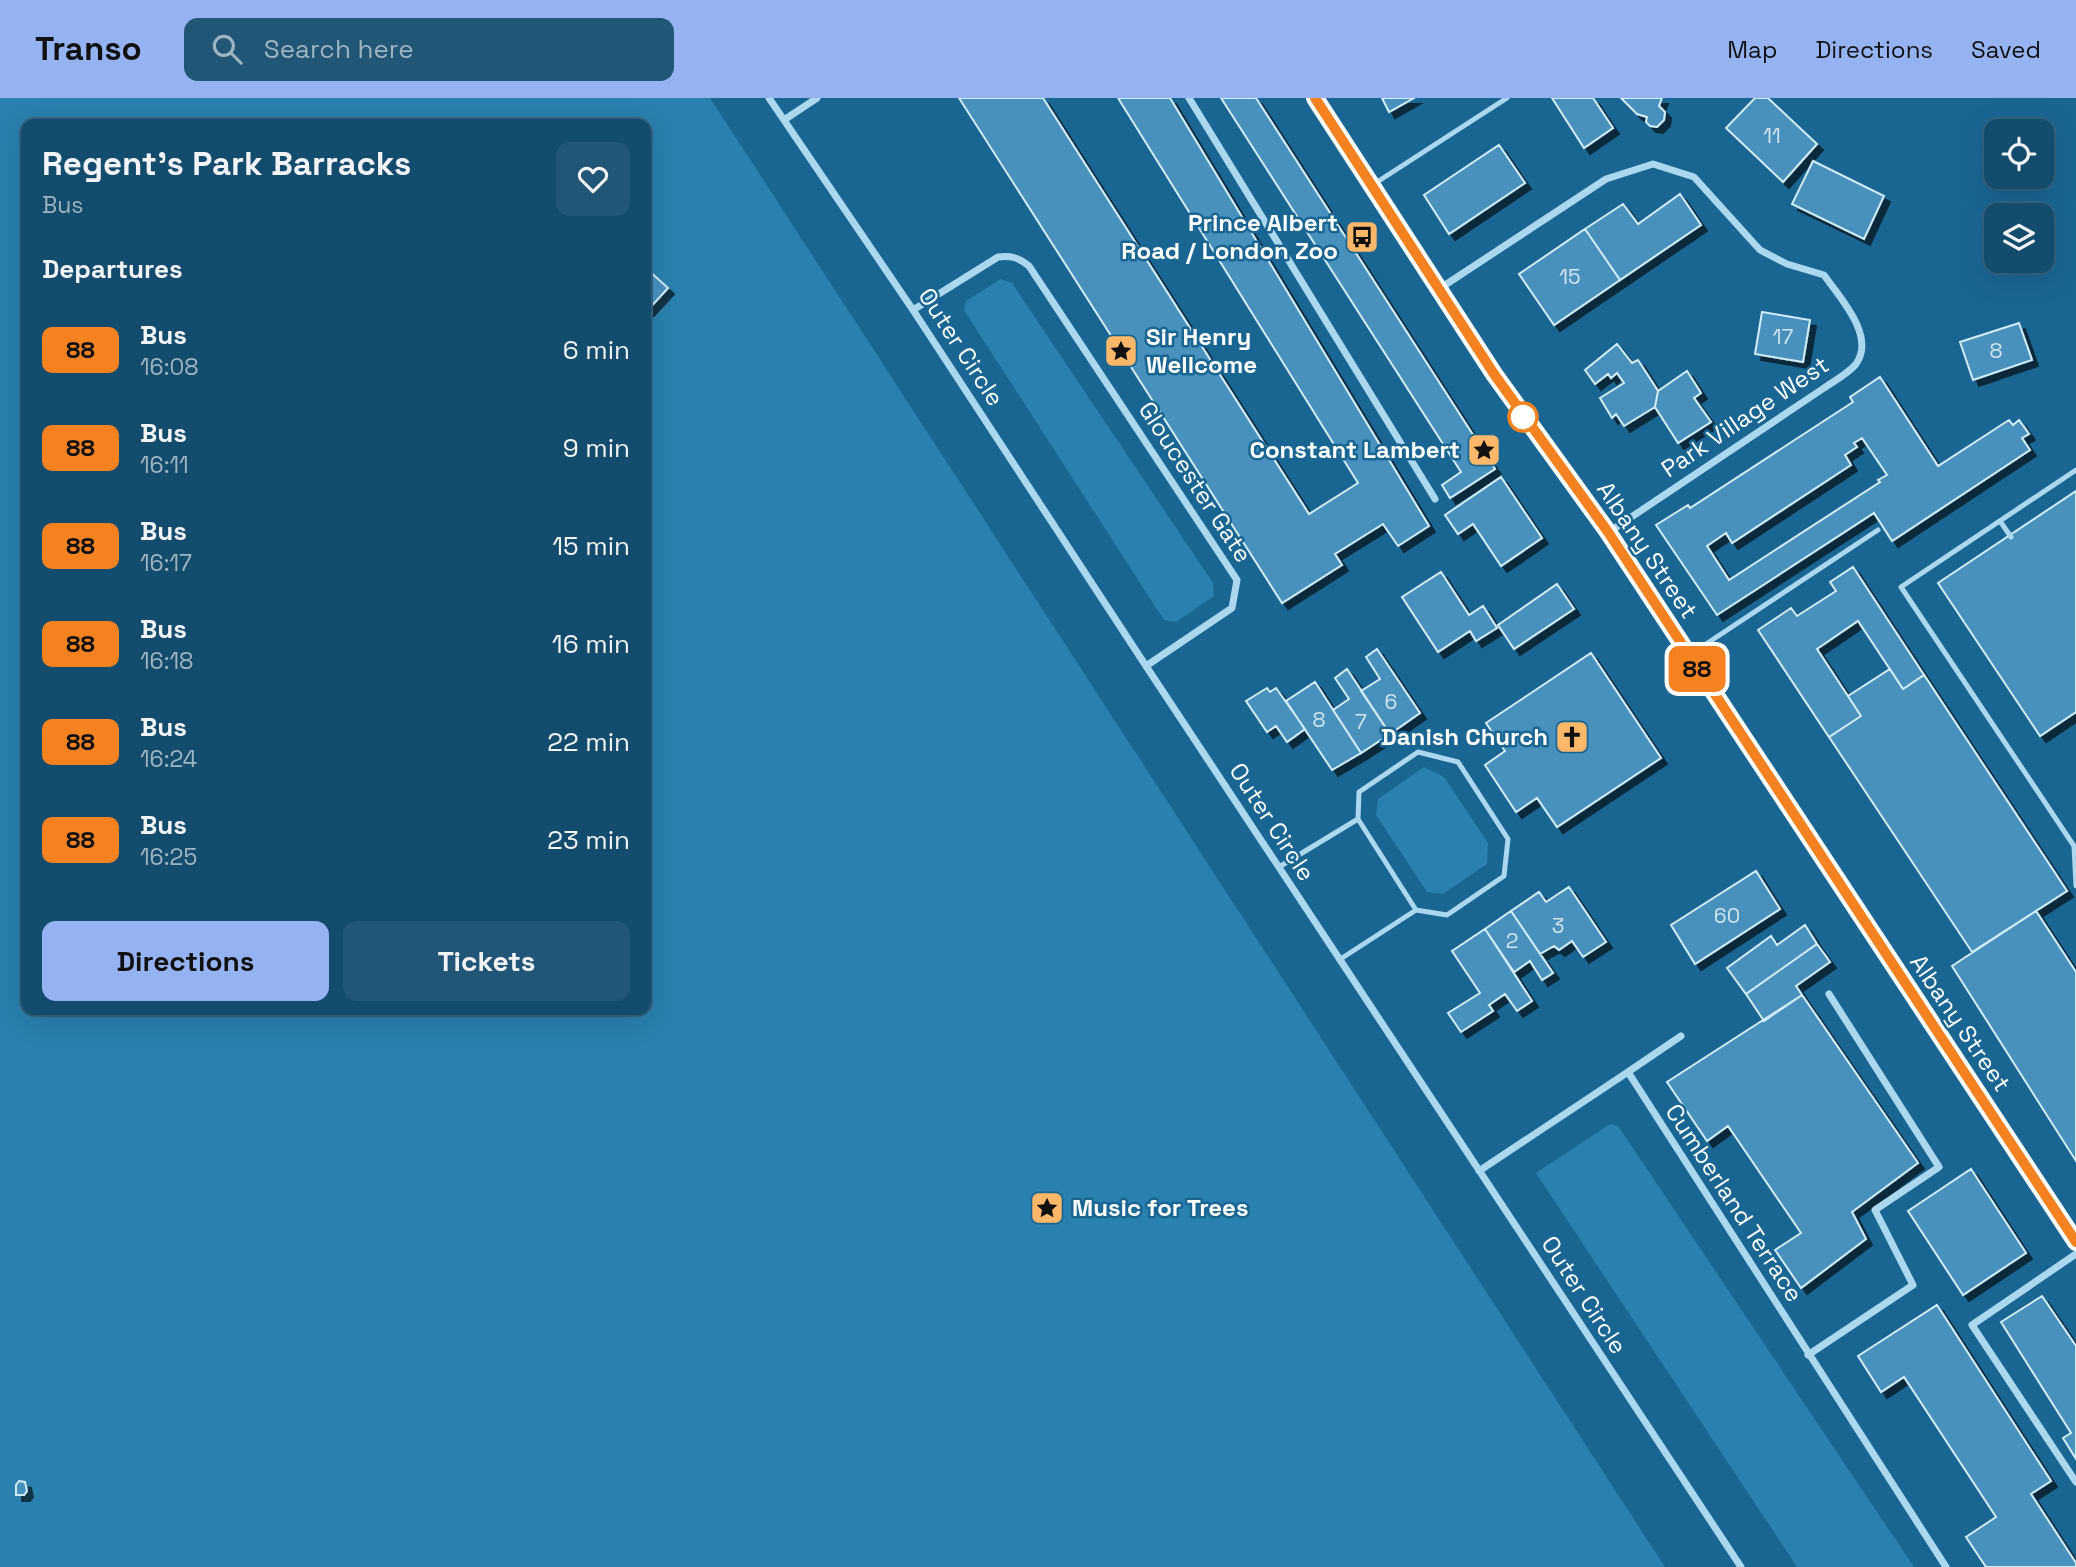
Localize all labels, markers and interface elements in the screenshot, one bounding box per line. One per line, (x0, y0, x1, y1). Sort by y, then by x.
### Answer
search box (184, 18, 674, 81)
text: Transo (35, 28, 142, 70)
icon: search (208, 30, 246, 68)
text: Search here (264, 32, 414, 66)
text: Map (1727, 34, 1777, 65)
text: Directions (1815, 34, 1933, 65)
text: Saved (1971, 34, 2041, 65)
map controls (1984, 119, 2054, 273)
button: locate (1984, 119, 2054, 189)
house number: 11 (1763, 122, 1781, 149)
button: heart (556, 142, 630, 216)
text: Regent's Park Barracks (42, 143, 411, 185)
text: Bus (42, 190, 83, 220)
button: layers (1984, 203, 2054, 273)
place label: Prince Albert Road / London Zoo (1121, 207, 1338, 266)
bus stop icon: Prince Albert Road / London Zoo (1343, 218, 1381, 256)
text: Departures (42, 252, 183, 286)
house number: 15 (1559, 263, 1581, 290)
street label: Outer Circle (912, 282, 1011, 412)
text: Bus (140, 318, 187, 352)
place label: Sir Henry Wellcome (1146, 321, 1257, 380)
house number: 17 (1773, 323, 1793, 350)
place icon: Sir Henry Wellcome (1102, 332, 1140, 370)
text: 6 min (563, 333, 630, 367)
text: 88 (66, 334, 95, 365)
house number: 8 (1989, 337, 2003, 364)
street label: Park Village West (1655, 349, 1834, 484)
text: 16:08 (140, 352, 199, 382)
street label: Gloucester Gate (1132, 395, 1259, 568)
unlabelled marker (1508, 402, 1538, 432)
text: Bus (140, 416, 187, 450)
text: 9 min (563, 431, 630, 465)
place icon: Constant Lambert (1465, 431, 1503, 469)
text: 88 (66, 432, 95, 463)
place label: Constant Lambert (1249, 434, 1460, 465)
text: 16:11 (140, 450, 189, 480)
street label: Albany Street (1590, 475, 1705, 624)
text: Bus (140, 514, 187, 548)
text: 15 min (552, 529, 630, 563)
text: 88 (66, 530, 95, 561)
text: 16:17 (140, 548, 192, 578)
text: Bus (140, 612, 187, 646)
text: 16 min (552, 627, 630, 661)
text: 88 (66, 628, 95, 659)
text: 16:18 (140, 646, 193, 676)
line badge: 88 (1666, 646, 1728, 692)
text: 88 (1683, 653, 1711, 684)
house number: 6 (1385, 688, 1397, 715)
house number: 8 (1312, 706, 1326, 733)
house number: 7 (1355, 708, 1367, 735)
text: Bus (140, 710, 187, 744)
church icon: Danish Church (1553, 718, 1591, 756)
place label: Danish Church (1381, 721, 1548, 752)
text: 22 min (547, 725, 630, 759)
text: 88 (66, 726, 95, 757)
text: 16:24 (140, 744, 197, 774)
street label: Outer Circle (1223, 757, 1322, 887)
text: Bus (140, 808, 187, 842)
text: 23 min (547, 823, 630, 857)
text: 88 (66, 824, 95, 855)
text: 16:25 (140, 842, 197, 872)
house number: 60 (1714, 902, 1740, 929)
house number: 3 (1552, 912, 1564, 939)
button: Directions (42, 921, 329, 1001)
button: Tickets (343, 921, 630, 1001)
house number: 2 (1506, 927, 1518, 954)
street label: Albany Street (1903, 948, 2018, 1097)
street label: Cumberland Terrace (1659, 1098, 1810, 1308)
place icon: Music for Trees (1028, 1189, 1066, 1227)
place label: Music for Trees (1072, 1192, 1249, 1223)
street label: Outer Circle (1535, 1230, 1634, 1360)

